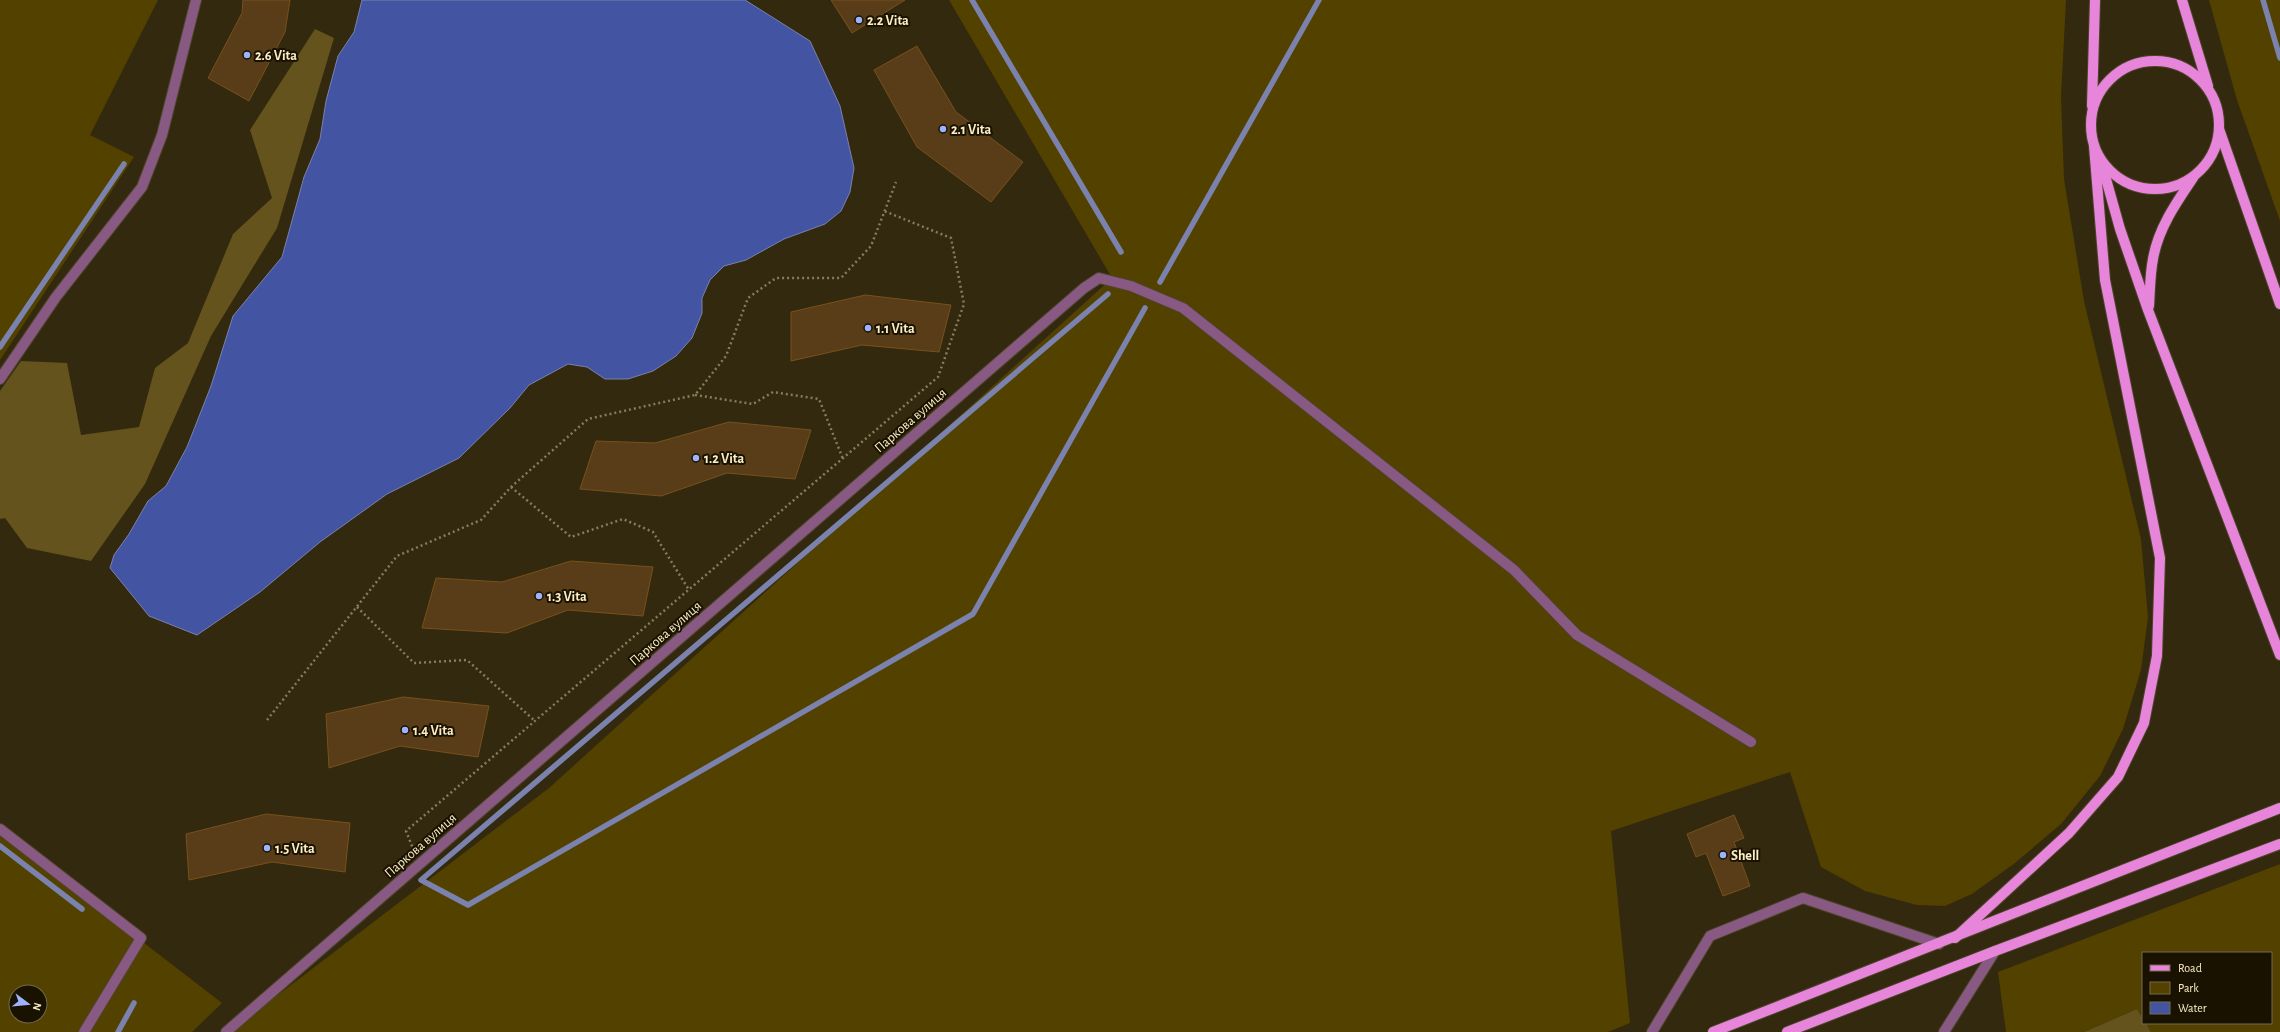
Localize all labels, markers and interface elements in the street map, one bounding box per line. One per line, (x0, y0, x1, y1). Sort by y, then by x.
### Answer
place label: 2.2 Vita (867, 14, 909, 28)
marker: 2.2 Vita (854, 15, 864, 25)
place label: 2.6 Vita (255, 49, 297, 63)
marker: 2.6 Vita (242, 50, 252, 60)
place label: 2.1 Vita (951, 123, 992, 137)
marker: 2.1 Vita (938, 124, 948, 134)
place label: 1.1 Vita (876, 322, 915, 336)
marker: 1.1 Vita (863, 323, 873, 333)
street label: Паркова вулиця (872, 386, 949, 456)
place label: 1.2 Vita (704, 452, 745, 466)
marker: 1.2 Vita (691, 453, 701, 463)
place label: 1.3 Vita (547, 590, 587, 604)
marker: 1.3 Vita (534, 591, 544, 601)
street label: Паркова вулиця (627, 599, 704, 669)
place label: 1.4 Vita (413, 724, 454, 738)
marker: 1.4 Vita (400, 725, 410, 735)
street label: Паркова вулиця (382, 811, 459, 881)
place label: 1.5 Vita (275, 842, 315, 856)
marker: 1.5 Vita (262, 843, 272, 853)
place label: Shell (1731, 849, 1759, 863)
marker: Shell (1718, 850, 1728, 860)
legend (2142, 952, 2272, 1024)
text: Road (2178, 962, 2202, 974)
text: Park (2178, 982, 2199, 994)
north arrow (8, 984, 48, 1024)
text: N (31, 1001, 43, 1012)
text: Water (2178, 1002, 2207, 1014)

